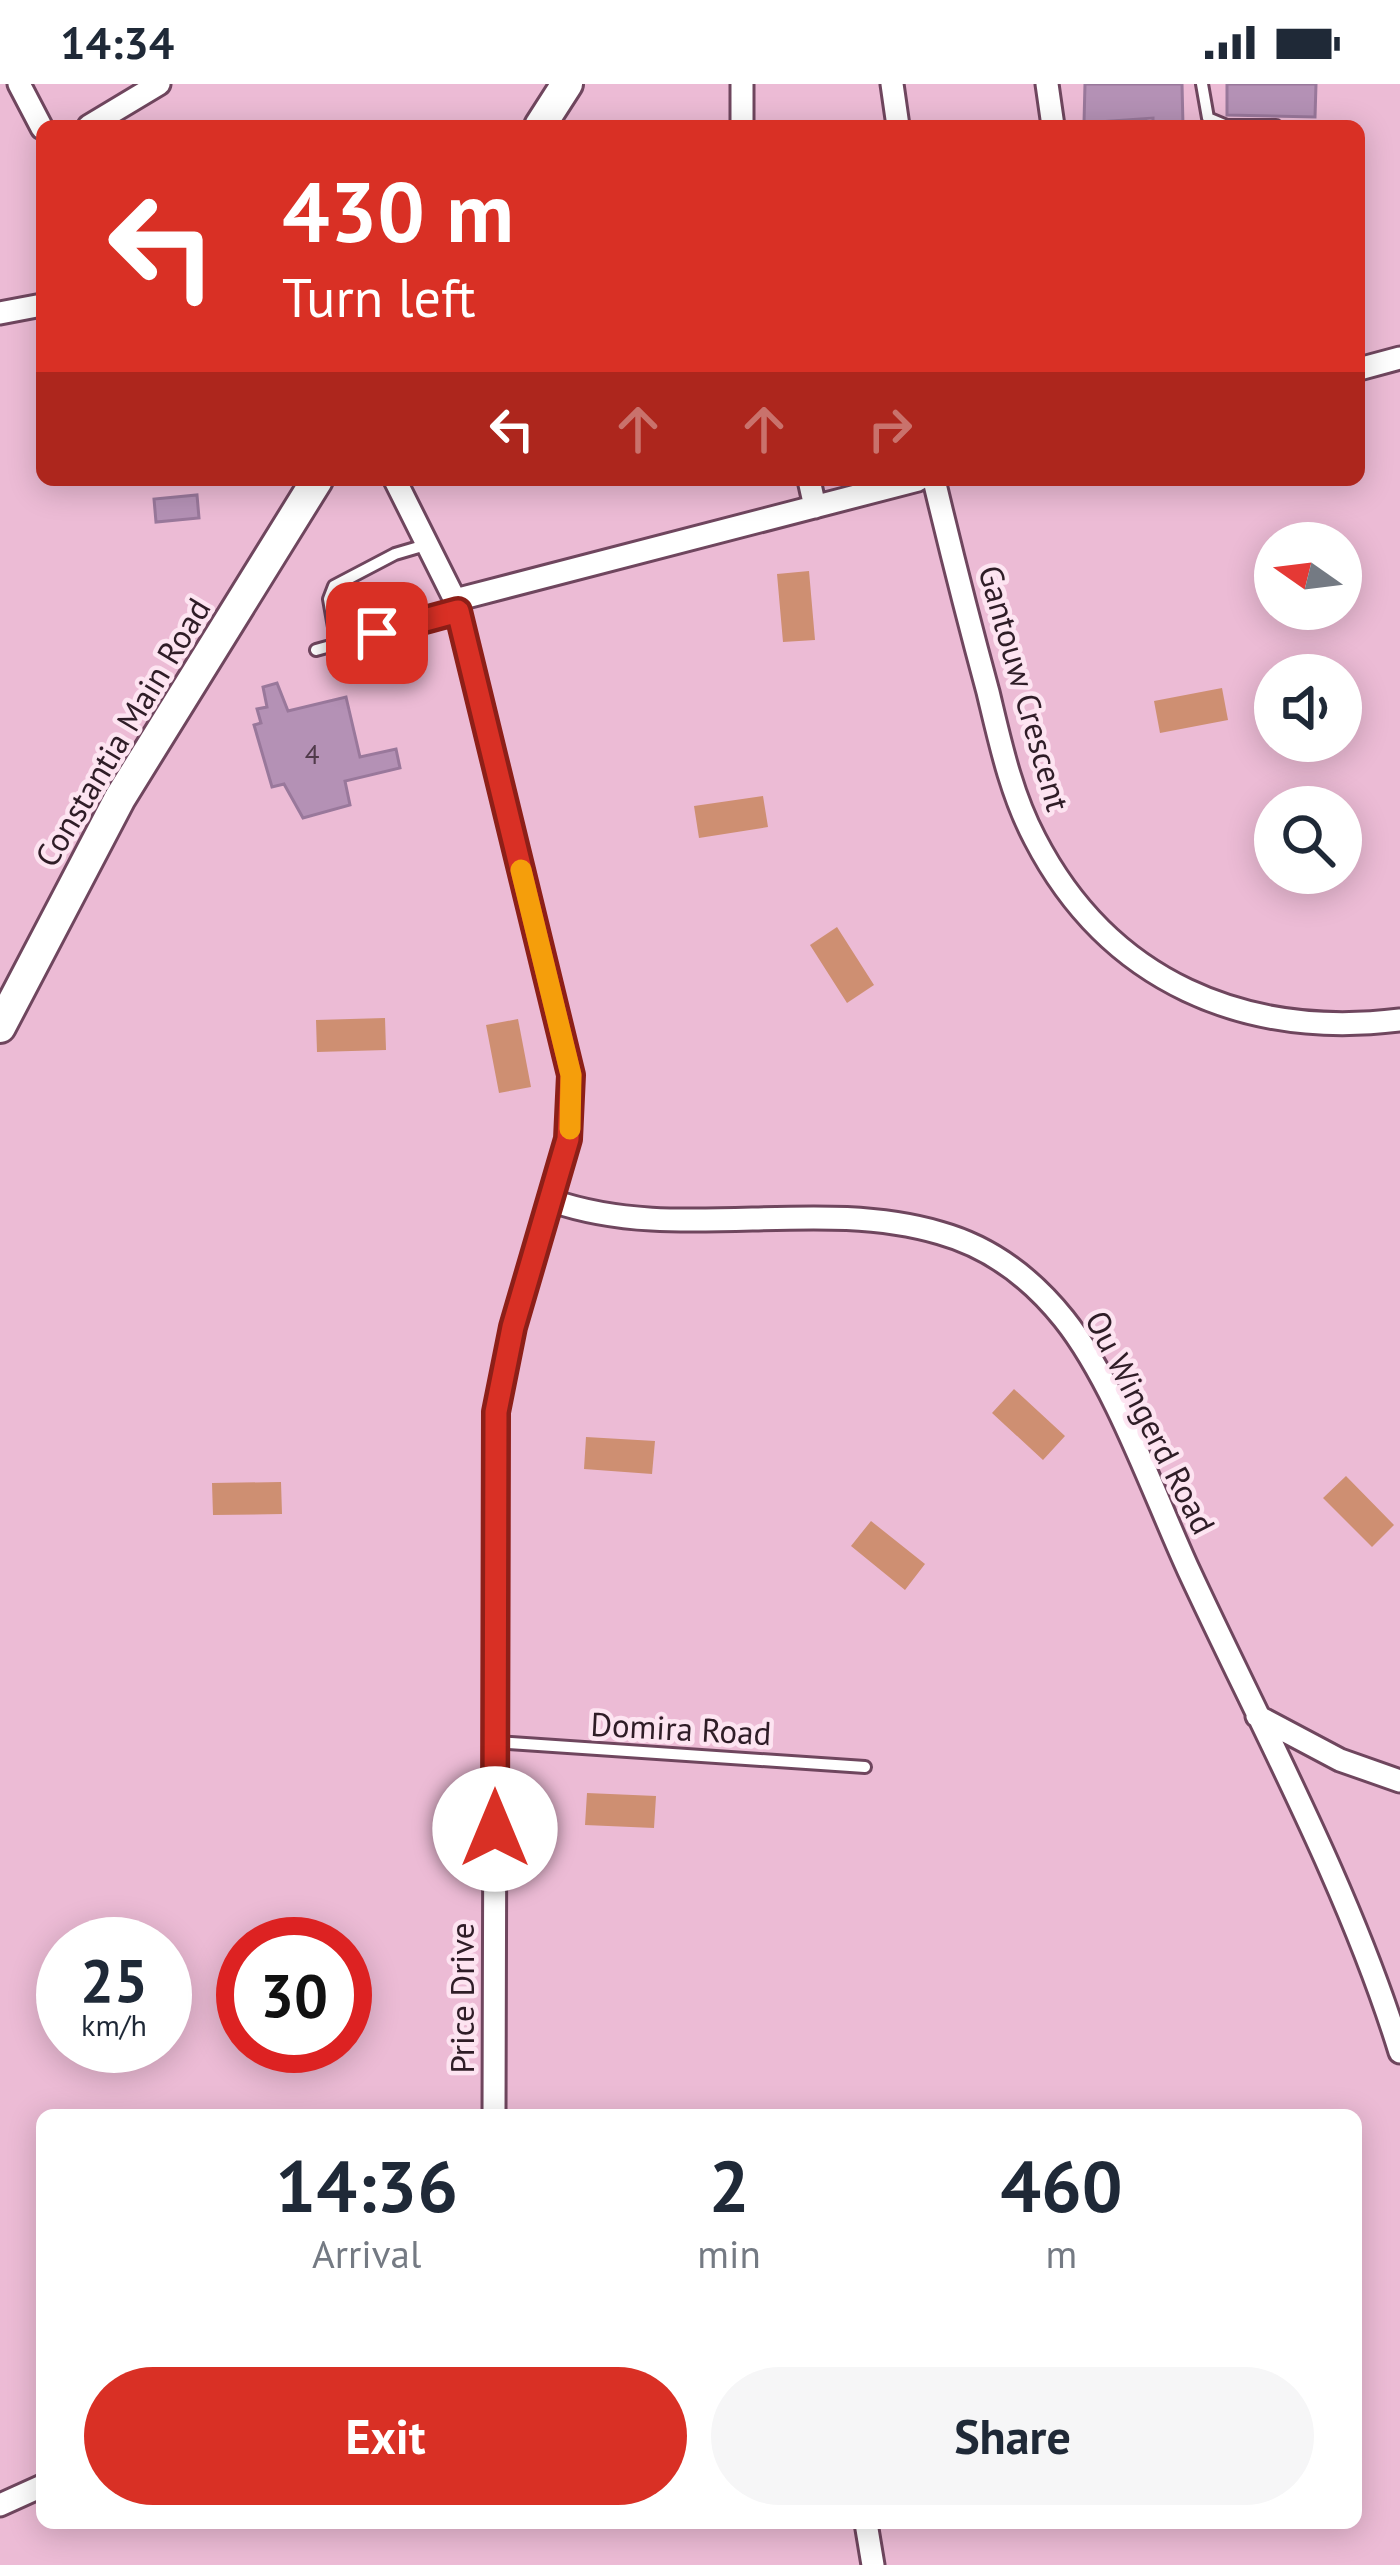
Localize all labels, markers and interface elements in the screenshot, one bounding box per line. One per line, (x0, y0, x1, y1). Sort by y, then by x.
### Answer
text: 14:34 (60, 13, 174, 71)
text: 430 m (282, 156, 514, 265)
icon: left (84, 168, 240, 324)
text: Turn left (282, 262, 476, 332)
icon: left (479, 396, 545, 462)
icon: ahead (605, 396, 671, 462)
icon: ahead (731, 396, 797, 462)
icon: right (857, 396, 923, 462)
north arrow (1254, 522, 1362, 630)
map controls (1254, 522, 1362, 894)
street label: Gantouw Crescent (969, 560, 1081, 816)
pin (326, 582, 428, 684)
street label: Constantia Main Road (25, 590, 219, 874)
icon: arrive (344, 600, 410, 666)
button: sound (1254, 654, 1362, 762)
house number: 4 (305, 737, 320, 771)
button: search (1254, 786, 1362, 894)
street label: Ou Wingerd Road (1076, 1303, 1226, 1541)
street label: Domira Road (589, 1702, 773, 1754)
position arrow (432, 1766, 558, 1892)
speed limit sign: 30 (216, 1917, 372, 2073)
street label: Price Drive (440, 1922, 483, 2074)
text: 25 (80, 1941, 148, 2019)
text: km/h (81, 2005, 147, 2044)
text: 14:36 (275, 2139, 458, 2232)
text: 2 (709, 2139, 750, 2232)
text: 460 (1000, 2139, 1123, 2232)
text: Arrival (312, 2228, 421, 2279)
text: min (697, 2228, 761, 2279)
text: m (1046, 2228, 1077, 2279)
button: Exit (84, 2367, 687, 2505)
button: Share (711, 2367, 1314, 2505)

